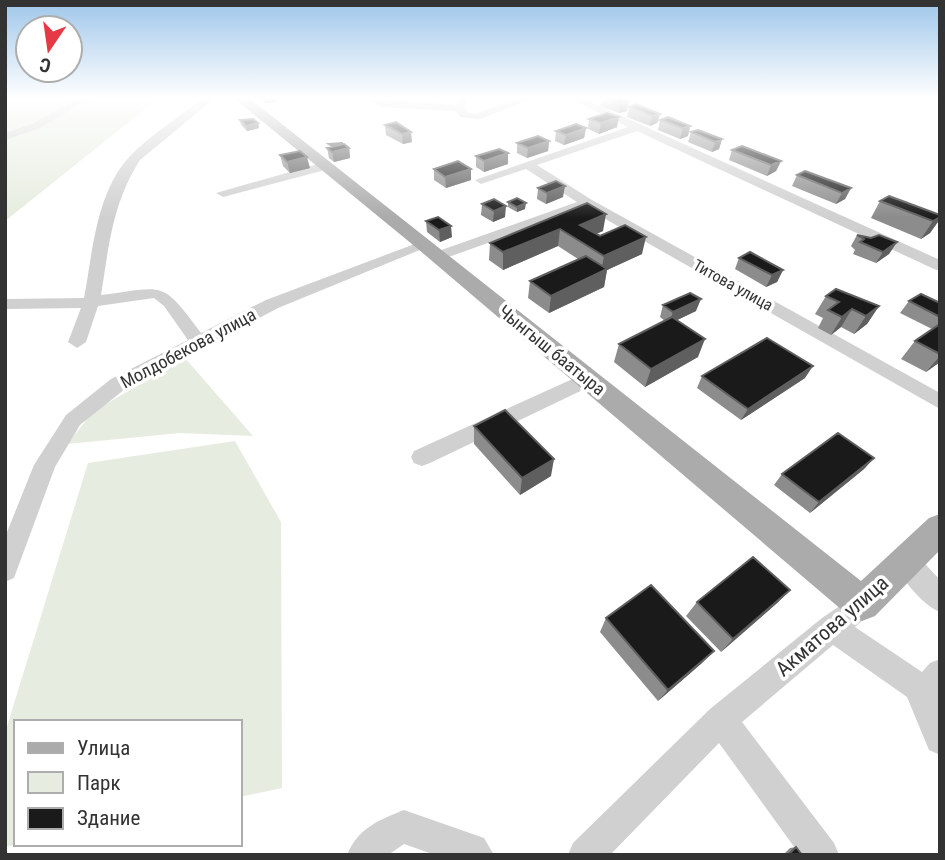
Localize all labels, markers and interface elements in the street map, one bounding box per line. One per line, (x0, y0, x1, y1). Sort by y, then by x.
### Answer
north arrow (14, 14, 84, 84)
text: С (37, 53, 53, 78)
street label: Титова улица (690, 255, 776, 315)
street label: Чынгыш баатыра (494, 301, 610, 399)
street label: Молдобекова улица (117, 303, 259, 393)
street label: Акматова улица (771, 571, 893, 681)
legend (14, 720, 242, 846)
text: Улица (77, 736, 130, 760)
text: Парк (77, 771, 121, 795)
text: Здание (77, 806, 141, 830)

